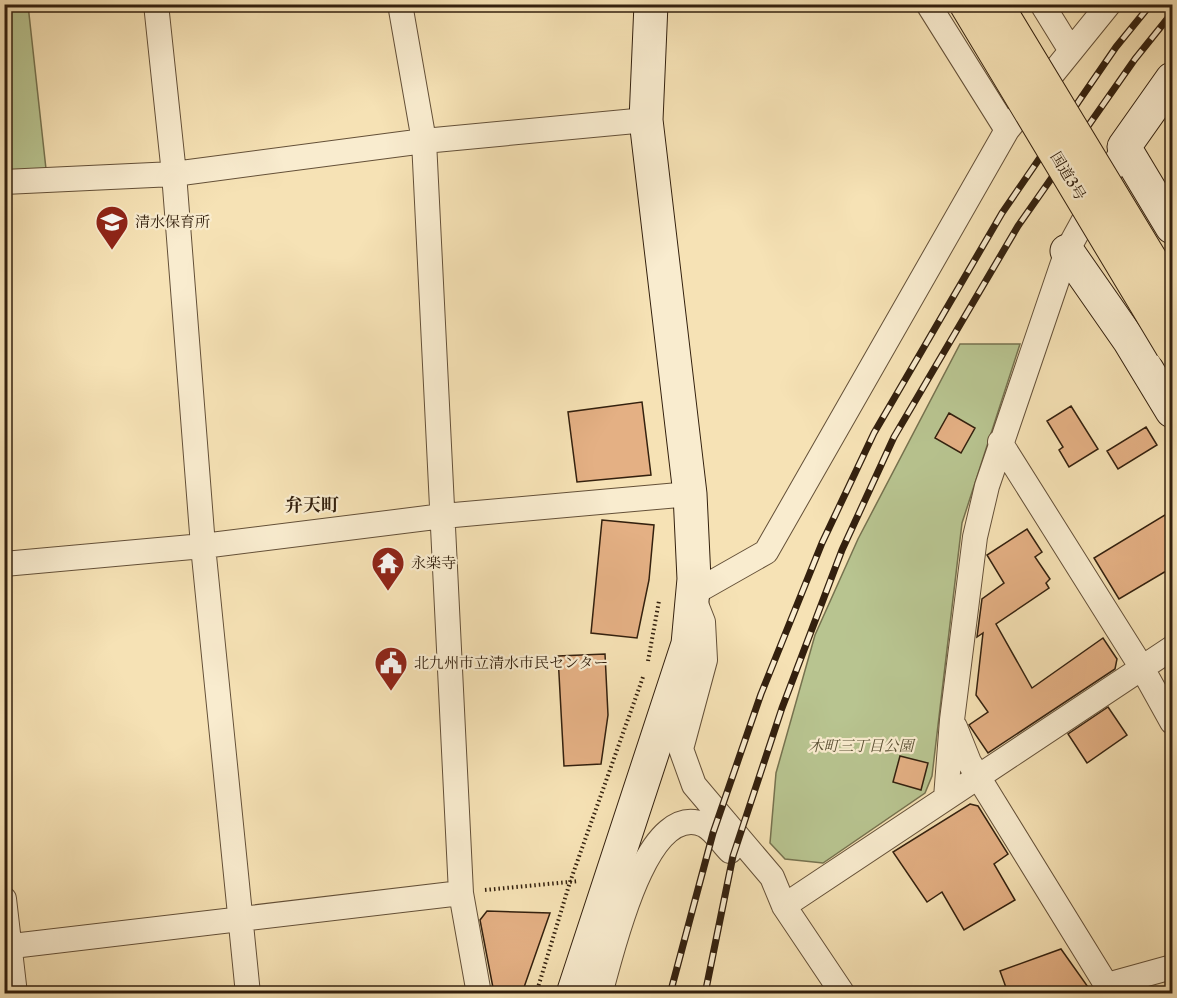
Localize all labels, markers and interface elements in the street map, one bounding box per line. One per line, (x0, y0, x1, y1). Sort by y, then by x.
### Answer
street label: 国道3号 (1047, 148, 1090, 203)
school or university icon: 清水保育所 (94, 204, 130, 251)
place label: 清水保育所 (135, 212, 210, 231)
district label: 弁天町 (285, 494, 339, 516)
temple icon: 永楽寺 (370, 545, 406, 592)
place label: 永楽寺 (411, 553, 456, 572)
public building icon: 北九州市立清水市民センター (373, 645, 409, 692)
place label: 北九州市立清水市民センター (414, 653, 608, 672)
park label: 木町三丁目公園 (808, 736, 916, 755)

